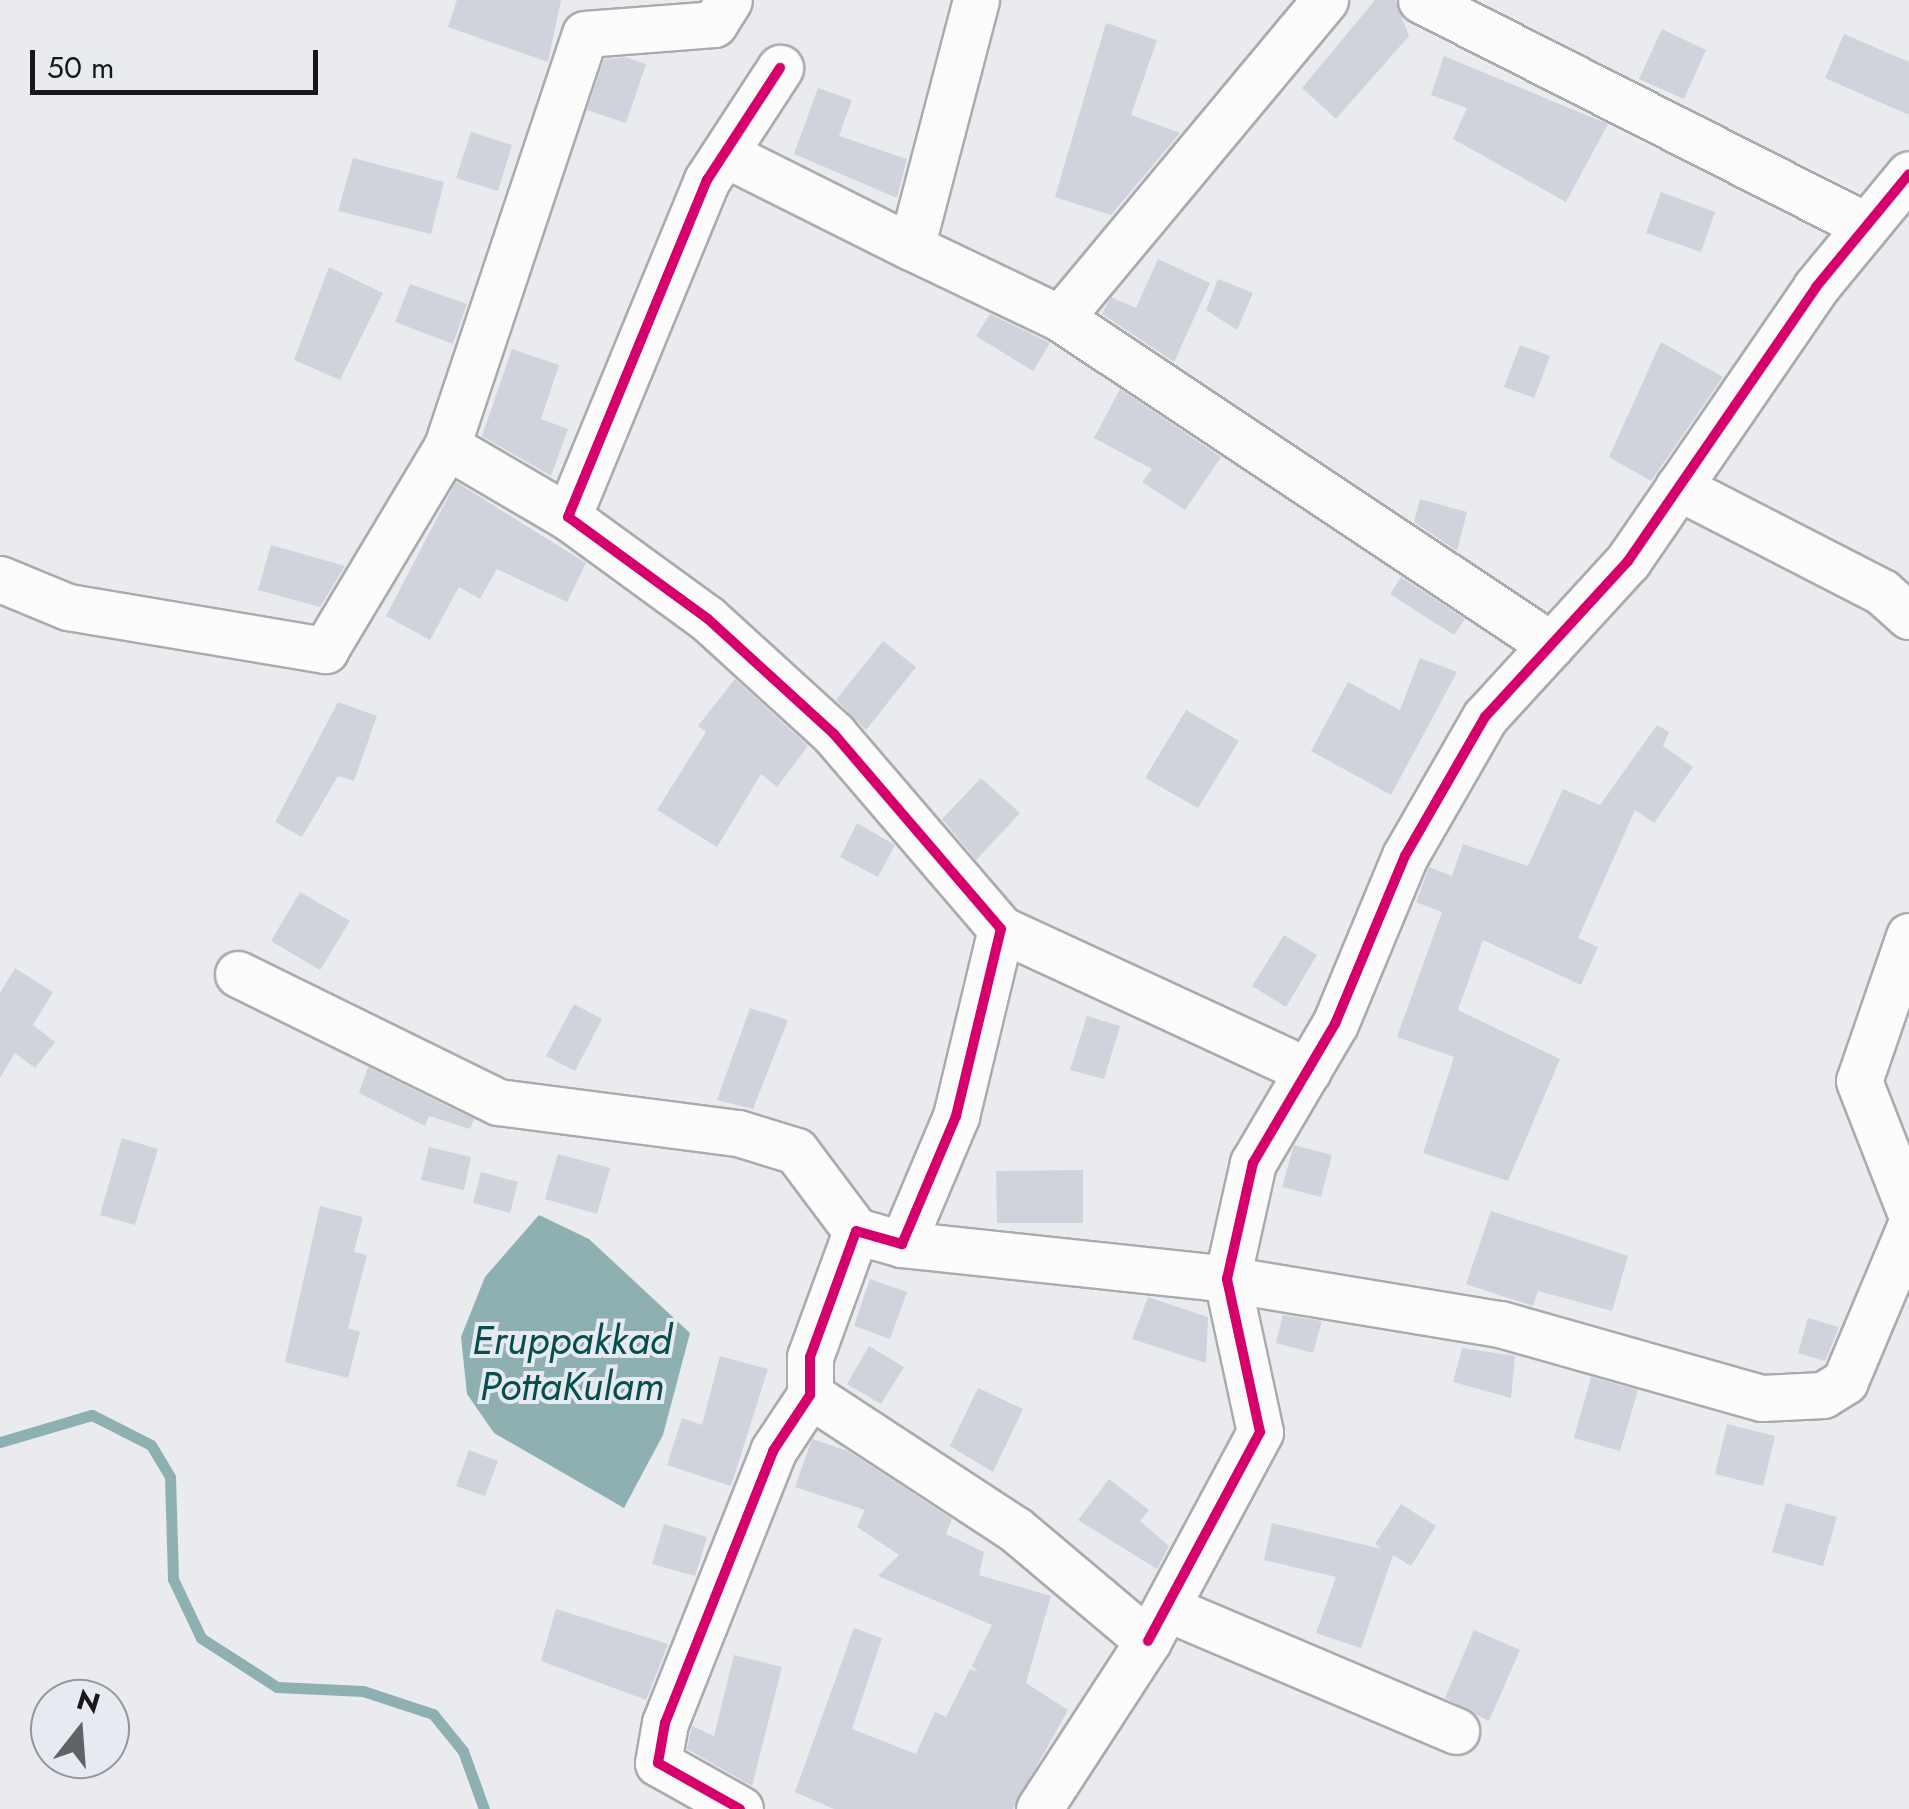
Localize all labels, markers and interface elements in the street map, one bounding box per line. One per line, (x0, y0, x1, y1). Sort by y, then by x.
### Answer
scale bar (35, 30, 322, 92)
text: 50 m (47, 46, 114, 89)
water label: Eruppakkad PottaKulam (472, 1316, 672, 1410)
north arrow (30, 1679, 130, 1779)
text: N (72, 1679, 105, 1725)

